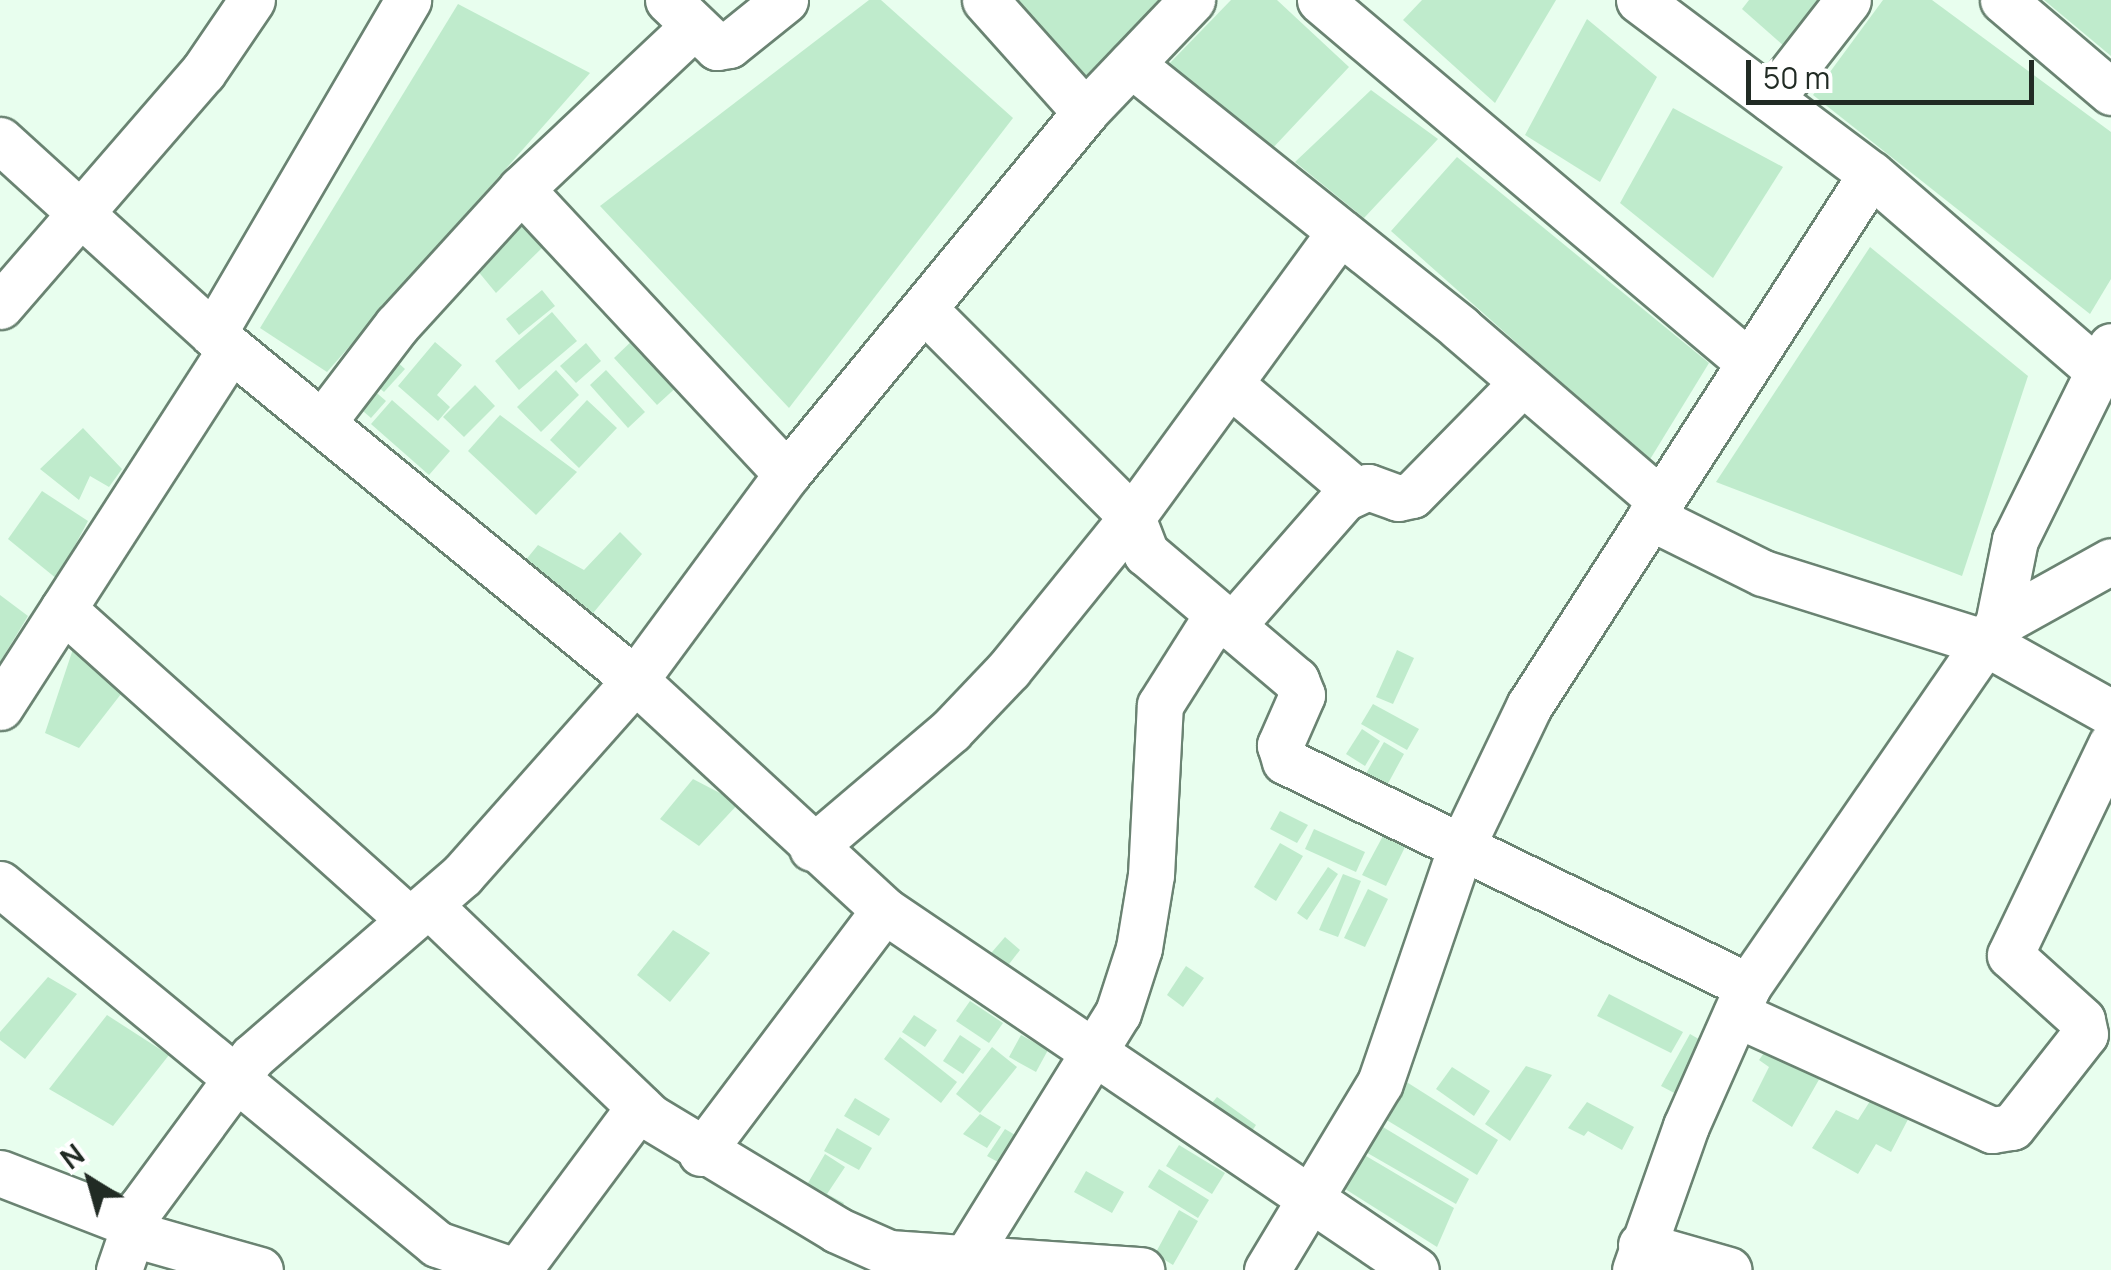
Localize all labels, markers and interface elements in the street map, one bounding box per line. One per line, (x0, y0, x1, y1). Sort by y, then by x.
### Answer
scale bar (1751, 40, 2038, 102)
text: 50 m (1763, 57, 1830, 98)
north arrow (40, 1130, 140, 1230)
text: N (52, 1135, 91, 1177)

